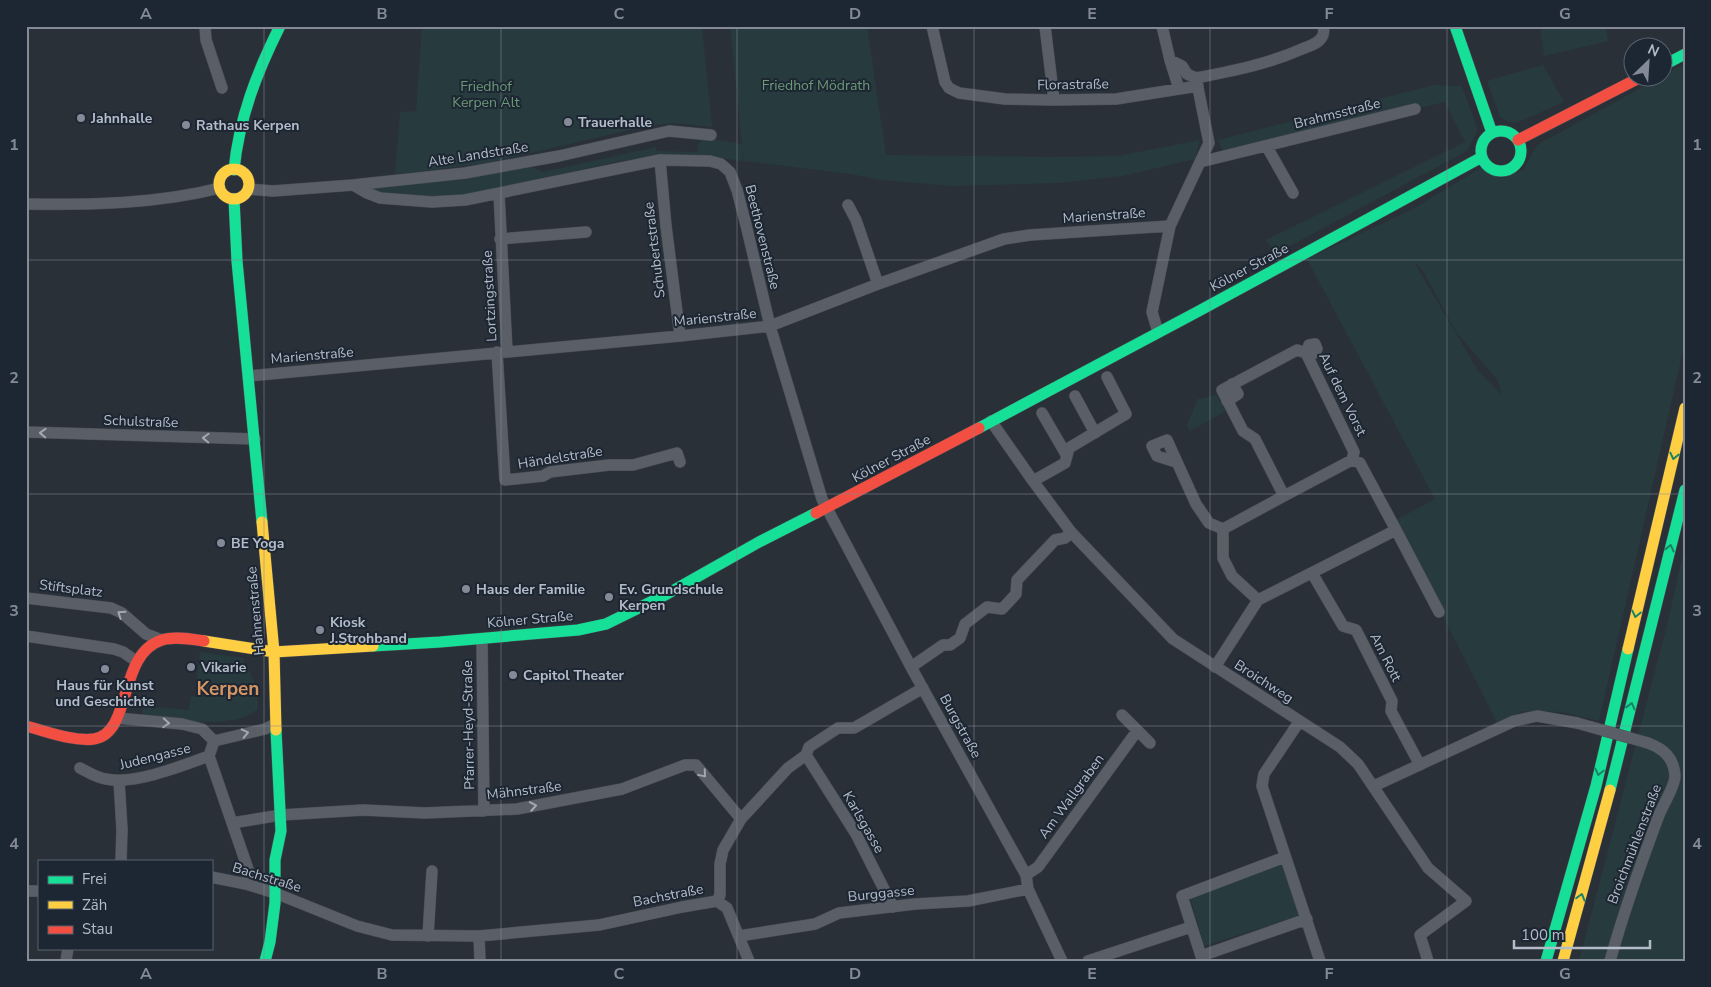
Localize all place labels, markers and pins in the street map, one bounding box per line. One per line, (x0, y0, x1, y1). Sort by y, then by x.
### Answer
place label: Jahnhalle (90, 109, 153, 128)
marker: Jahnhalle (75, 112, 87, 124)
place label: Trauerhalle (578, 113, 653, 132)
place label: Rathaus Kerpen (196, 116, 300, 135)
marker: Trauerhalle (562, 116, 574, 128)
marker: Rathaus Kerpen (180, 119, 192, 131)
place label: BE Yoga (231, 534, 284, 553)
marker: BE Yoga (215, 537, 227, 549)
place label: Haus der Familie (476, 580, 586, 599)
place label: Ev. Grundschule Kerpen (619, 580, 724, 615)
marker: Haus der Familie (460, 583, 472, 595)
marker: Ev. Grundschule Kerpen (603, 591, 615, 603)
place label: Kiosk J.Strohband (329, 613, 407, 648)
marker: Kiosk J.Strohband (314, 624, 326, 636)
place label: Vikarie (200, 658, 247, 677)
marker: Vikarie (185, 661, 197, 673)
marker: Haus für Kunst und Geschichte (99, 663, 111, 675)
place label: Capitol Theater (523, 666, 625, 685)
marker: Capitol Theater (507, 669, 519, 681)
place label: Haus für Kunst und Geschichte (55, 676, 155, 711)

